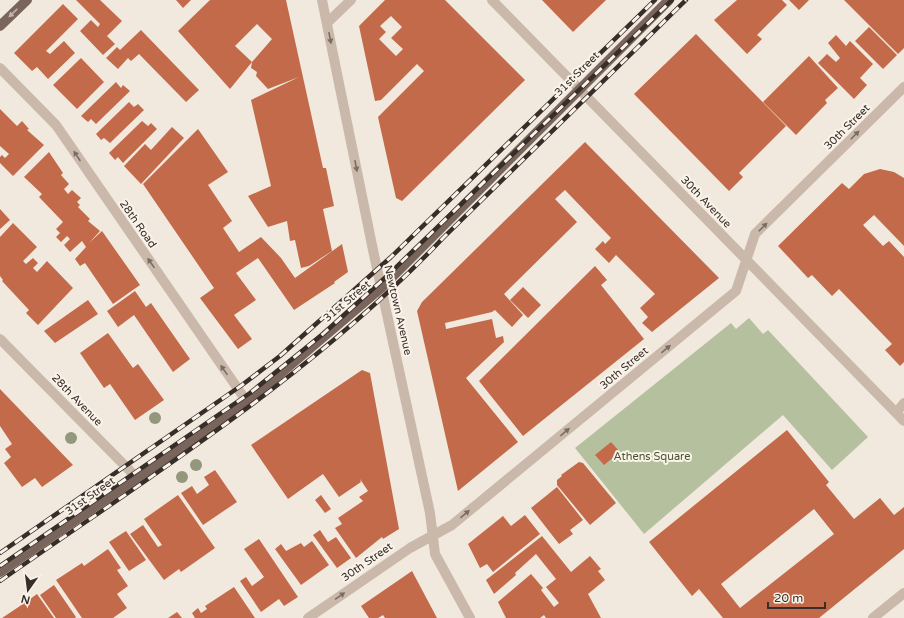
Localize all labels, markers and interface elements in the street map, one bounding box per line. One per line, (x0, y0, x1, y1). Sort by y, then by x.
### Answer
one-way arrow (8, 8, 18, 18)
one-way arrow (328, 32, 334, 44)
street label: 31st Street (552, 49, 602, 99)
street label: 30th Street (822, 102, 872, 152)
one-way arrow (850, 130, 860, 140)
one-way arrow (73, 151, 81, 161)
one-way arrow (353, 159, 359, 172)
street label: 30th Avenue (678, 173, 734, 231)
street label: 28th Road (117, 198, 159, 250)
one-way arrow (758, 222, 768, 231)
one-way arrow (147, 258, 155, 268)
street label: Newtown Avenue (381, 264, 415, 356)
street label: 31st Street (321, 278, 373, 324)
street label: 30th Street (597, 344, 651, 392)
one-way arrow (660, 344, 671, 353)
one-way arrow (220, 365, 228, 375)
street label: 28th Avenue (49, 371, 105, 429)
one-way arrow (560, 427, 571, 436)
park label: Athens Square (614, 450, 690, 463)
street label: 31st Street (63, 474, 117, 518)
one-way arrow (460, 510, 470, 519)
street label: 30th Street (339, 540, 395, 584)
north arrow (8, 570, 48, 610)
scale bar (768, 584, 825, 610)
text: 20 m (774, 591, 803, 605)
text: N (20, 592, 32, 607)
one-way arrow (335, 592, 345, 600)

